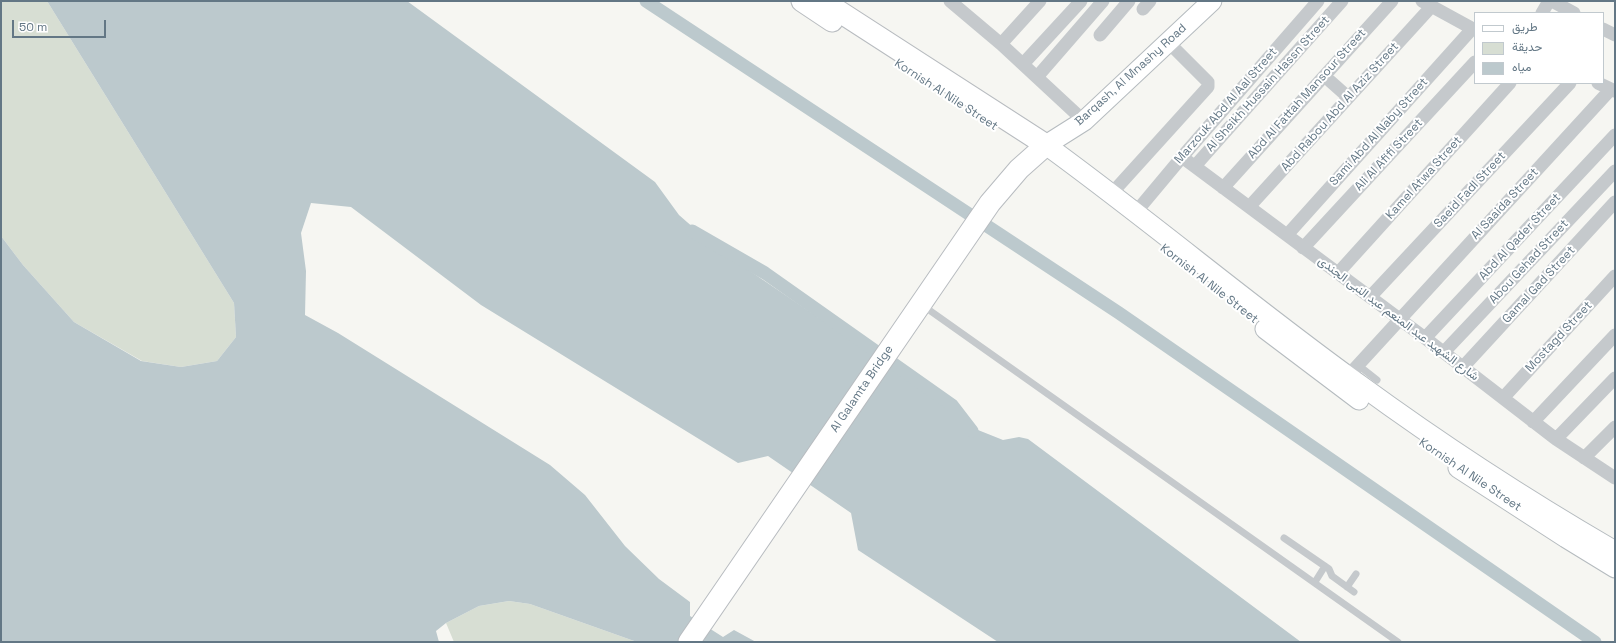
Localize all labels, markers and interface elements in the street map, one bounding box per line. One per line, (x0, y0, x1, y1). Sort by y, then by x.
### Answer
scale bar (14, 12, 108, 38)
legend (1474, 12, 1604, 84)
street label: Al Sheikh Hussain Hassn Street (1203, 13, 1333, 155)
text: 50 m (19, 19, 47, 35)
text: طريق (1512, 19, 1537, 35)
street label: Barqash, Al Mnashy Road (1072, 21, 1190, 129)
street label: Abd Al Fattah Mansour Street (1245, 26, 1369, 162)
text: حديقة (1512, 39, 1542, 55)
street label: Abd Rabou Abd Al Aziz Street (1278, 40, 1402, 174)
street label: Marzouk Abd Al Aal Street (1172, 45, 1280, 167)
street label: Kornish Al Nile Street (892, 56, 1000, 134)
text: مياه (1512, 59, 1531, 75)
street label: Sami Abd Al Naby Street (1327, 75, 1431, 189)
street label: Ali Al Afifi Street (1352, 116, 1426, 194)
street label: Kamel Atwa Street (1383, 134, 1465, 222)
street label: Saeid Fadl Street (1431, 149, 1509, 231)
street label: Al Saaida Street (1468, 165, 1542, 243)
street label: Abd Al Qader Street (1476, 191, 1564, 283)
street label: Abou Gehad Street (1486, 217, 1572, 307)
street label: Kornish Al Nile Street (1157, 241, 1261, 327)
street label: Gamal Gad Street (1500, 243, 1578, 327)
street label: شارع الشهيد عبد المنعم عبد النبى الجندى (1315, 254, 1481, 384)
street label: Mostagd Street (1523, 299, 1595, 375)
street label: Al Galamta Bridge (828, 343, 896, 435)
street label: Kornish Al Nile Street (1416, 435, 1524, 515)

